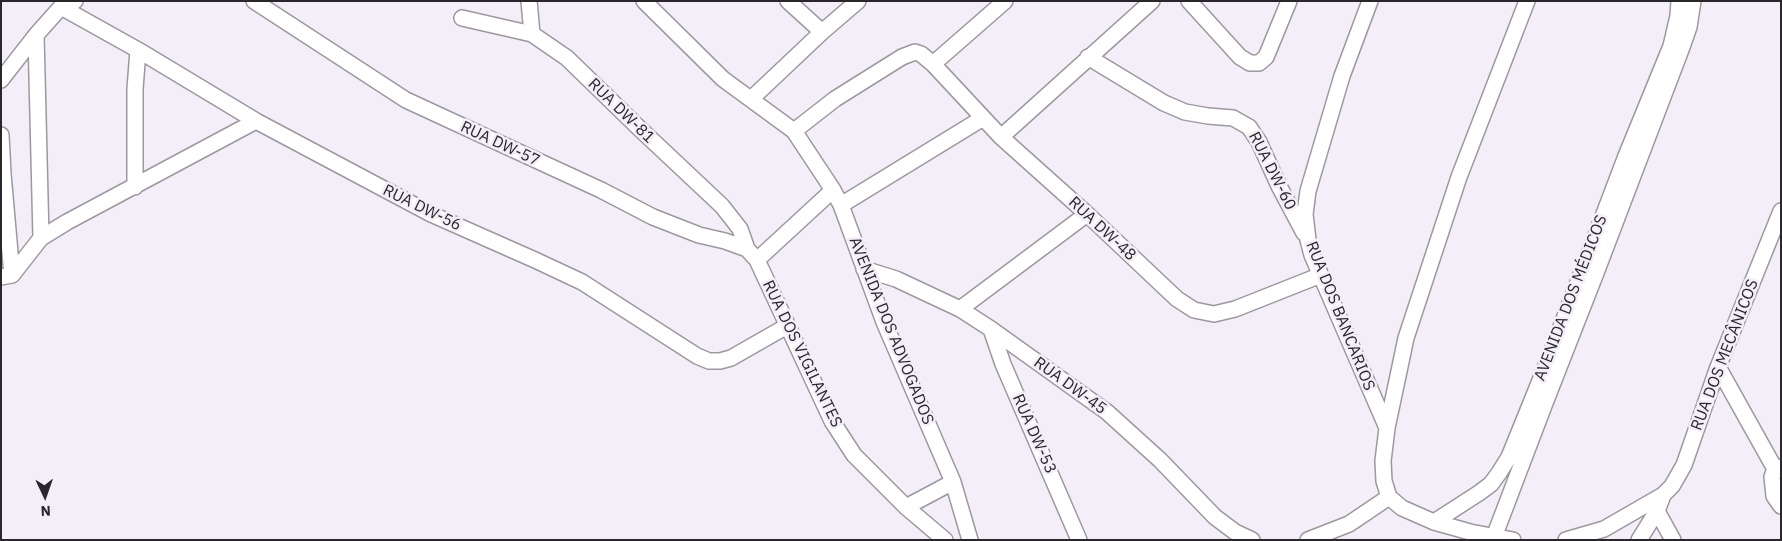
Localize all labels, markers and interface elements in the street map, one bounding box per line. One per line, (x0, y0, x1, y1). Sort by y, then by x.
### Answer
street label: RUA DW-81 (584, 75, 658, 147)
street label: RUA DW-57 (457, 117, 543, 171)
street label: RUA DW-60 (1244, 129, 1300, 213)
street label: RUA DW-56 (380, 181, 464, 235)
street label: RUA DW-48 (1064, 193, 1140, 265)
street label: AVENIDA DOS MÉDICOS (1531, 212, 1611, 384)
street label: AVENIDA DOS ADVOGADOS (845, 234, 937, 428)
street label: RUA DOS BANCARIOS (1301, 239, 1379, 393)
street label: RUA DOS VIGILANTES (758, 277, 846, 431)
street label: RUA DOS MECÂNICOS (1687, 277, 1763, 433)
street label: RUA DW-45 (1030, 353, 1110, 419)
street label: RUA DW-53 (1008, 391, 1060, 477)
north arrow (20, 471, 70, 521)
text: N (40, 502, 51, 520)

